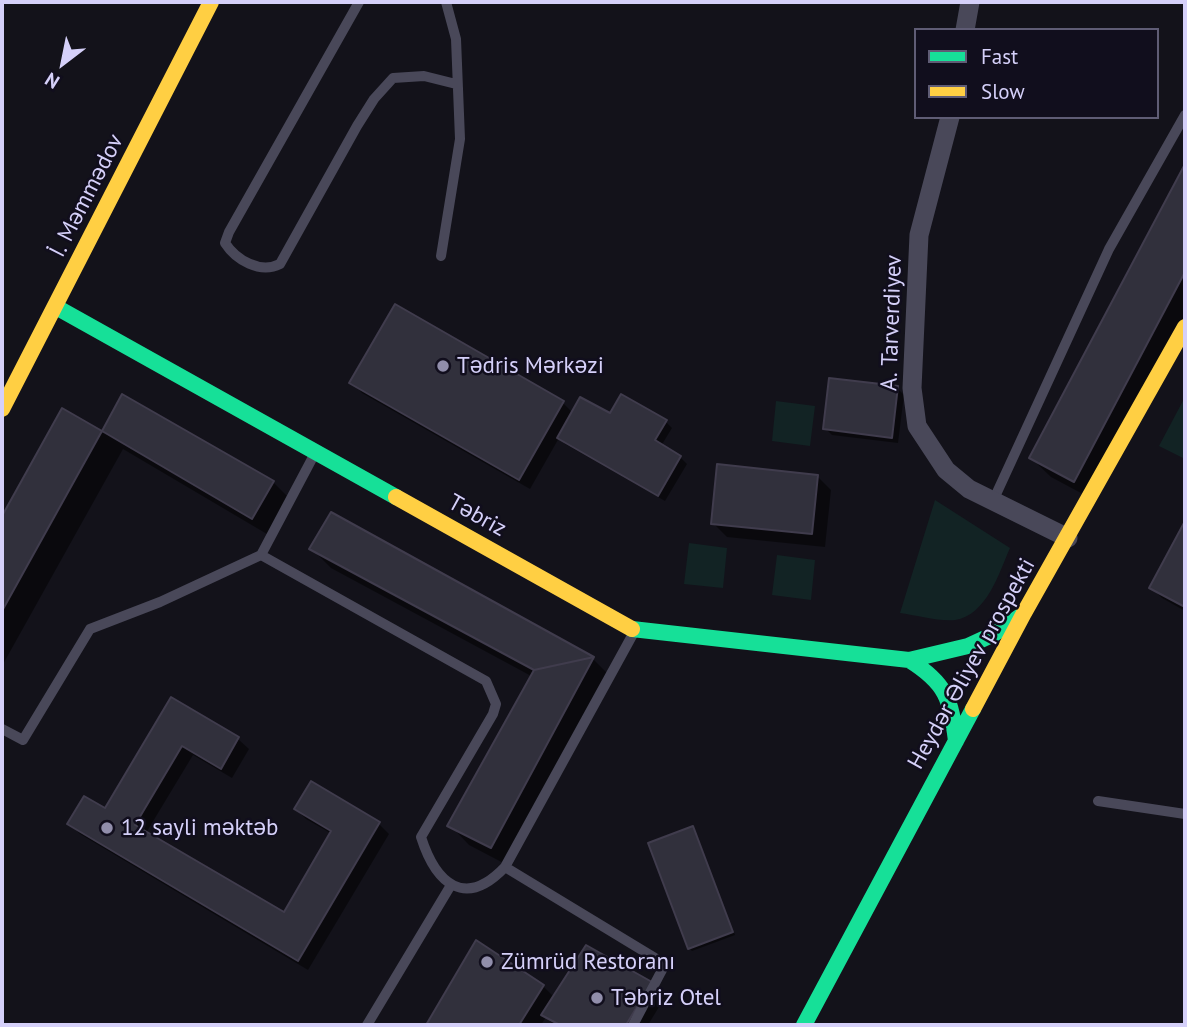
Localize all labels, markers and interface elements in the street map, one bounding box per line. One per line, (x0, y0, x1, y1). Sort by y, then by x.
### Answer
north arrow (28, 28, 98, 98)
legend (914, 28, 1159, 119)
text: Fast (981, 43, 1018, 70)
text: N (40, 67, 64, 94)
text: Slow (981, 78, 1025, 105)
street label: İ. Məmmədov (44, 130, 130, 262)
street label: A. Tarverdiyev (876, 254, 908, 392)
place label: Tədris Mərkəzi (457, 352, 604, 380)
marker: Tədris Mərkəzi (435, 358, 451, 374)
street label: Təbriz (443, 489, 511, 543)
street label: Heydər Əliyev prospekti (903, 554, 1041, 774)
place label: 12 sayli məktəb (121, 814, 279, 842)
marker: 12 sayli məktəb (99, 820, 115, 836)
place label: Zümrüd Restoranı (501, 948, 675, 976)
marker: Zümrüd Restoranı (479, 954, 495, 970)
place label: Təbriz Otel (611, 984, 721, 1012)
marker: Təbriz Otel (589, 990, 605, 1006)

